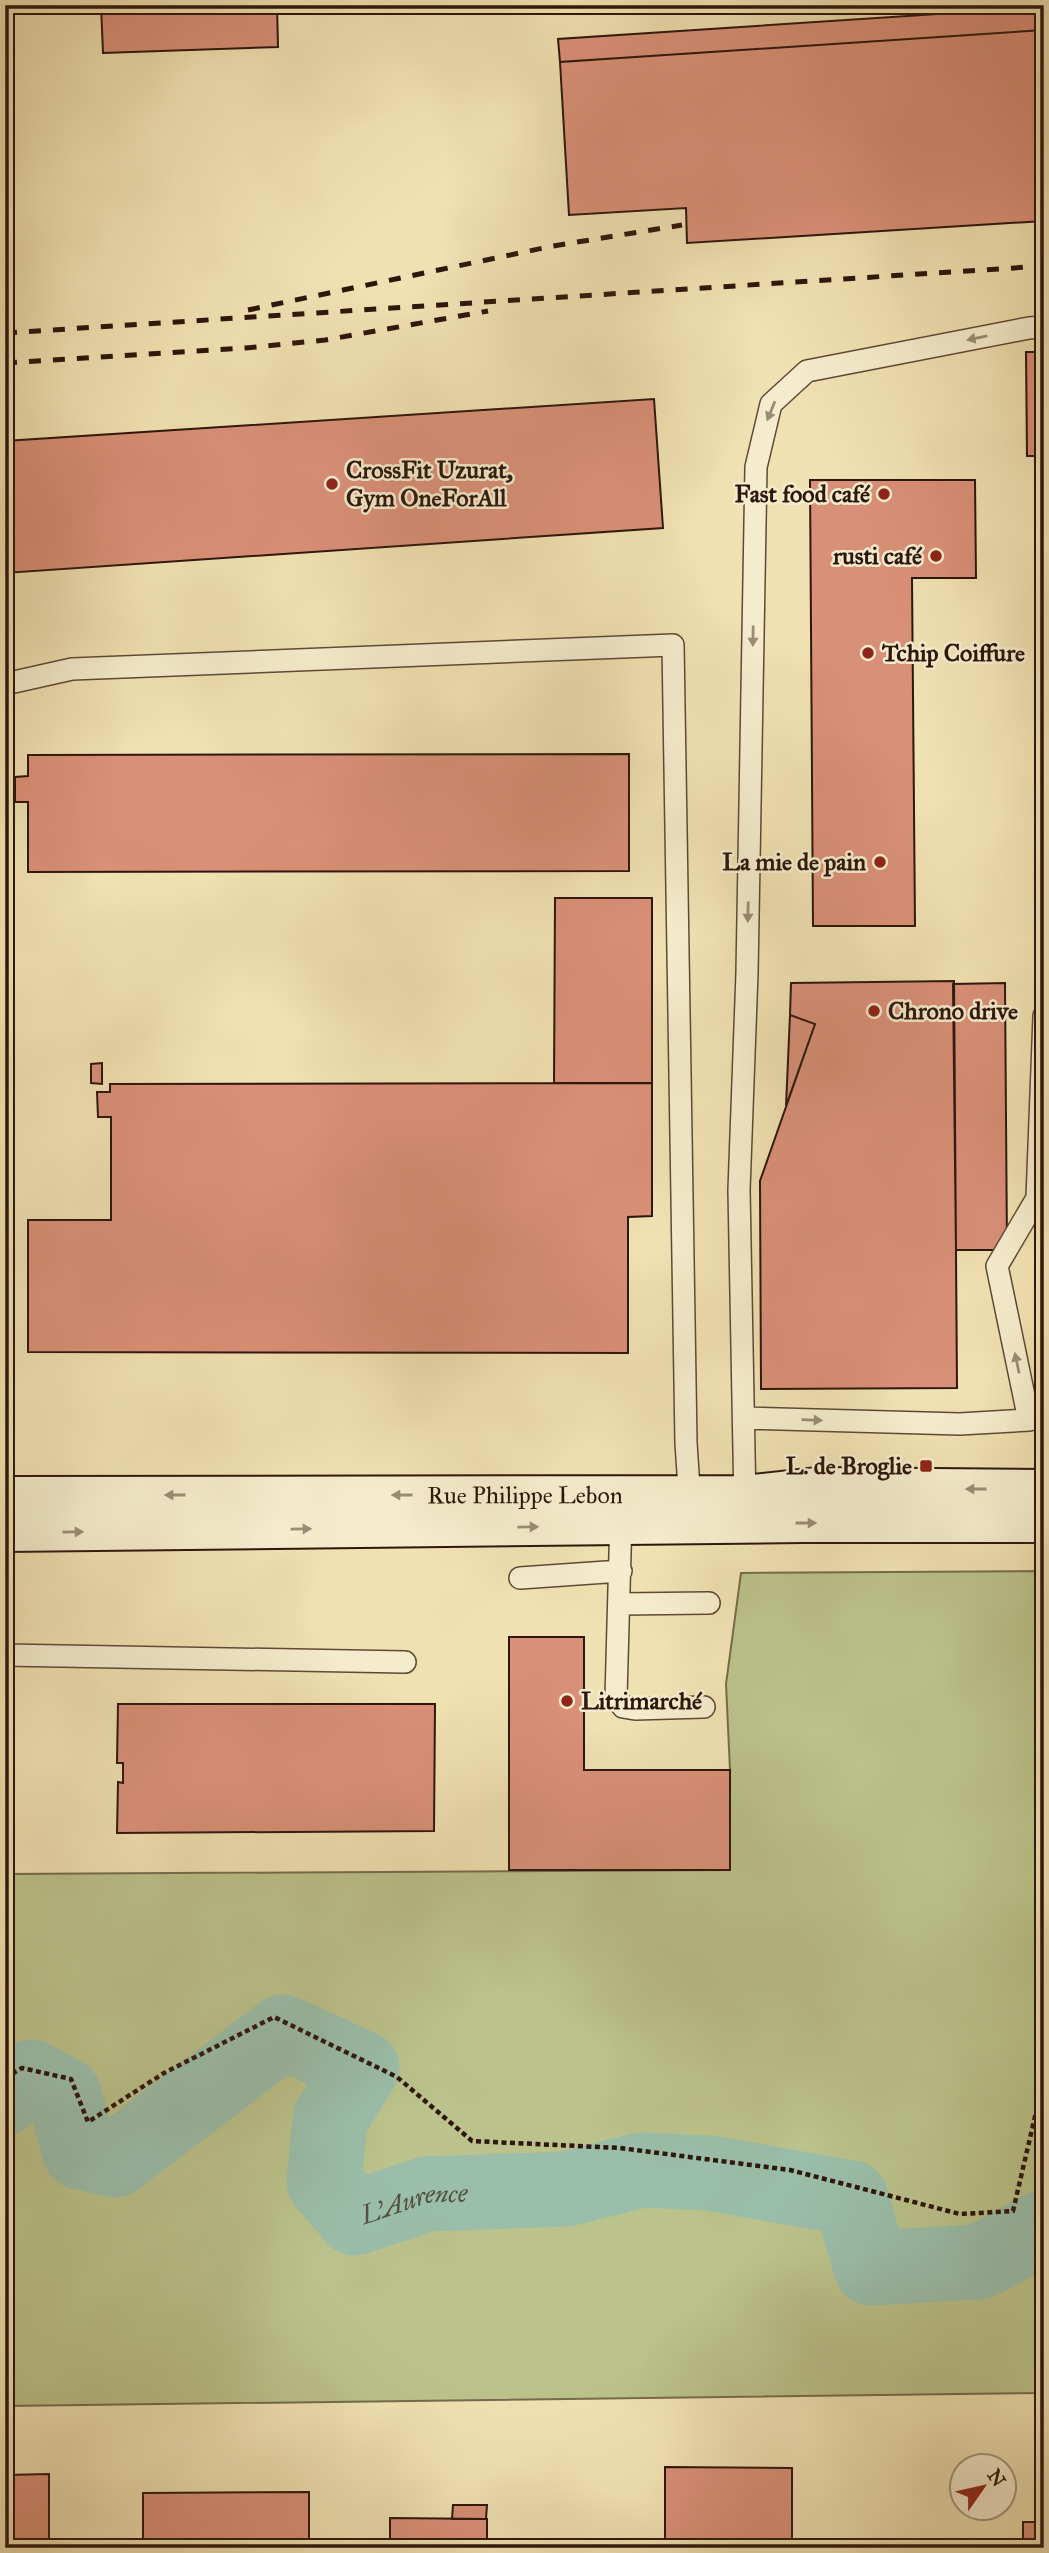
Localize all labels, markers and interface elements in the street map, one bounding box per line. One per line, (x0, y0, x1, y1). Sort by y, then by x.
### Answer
one-way arrow (965, 333, 987, 344)
one-way arrow (766, 401, 777, 422)
place label: CrossFit Uzurat, Gym OneForAll (346, 455, 513, 513)
marker: CrossFit Uzurat, Gym OneForAll (324, 476, 340, 492)
place label: Fast food café (735, 479, 871, 509)
marker: Fast food café (876, 486, 892, 502)
place label: rusti café (832, 541, 923, 571)
marker: rusti café (928, 548, 944, 564)
one-way arrow (747, 625, 759, 647)
place label: Tchip Coiffure (881, 638, 1025, 668)
marker: Tchip Coiffure (860, 645, 876, 661)
place label: La mie de pain (722, 847, 866, 877)
marker: La mie de pain (872, 854, 888, 870)
one-way arrow (742, 902, 754, 924)
place label: Chrono drive (888, 996, 1018, 1026)
marker: Chrono drive (866, 1003, 882, 1019)
one-way arrow (1012, 1351, 1023, 1373)
one-way arrow (801, 1414, 823, 1426)
place label: L. de Broglie (786, 1451, 912, 1481)
marker: L. de Broglie (918, 1458, 934, 1474)
street label: Rue Philippe Lebon (427, 1480, 623, 1510)
one-way arrow (964, 1483, 986, 1494)
one-way arrow (163, 1489, 185, 1501)
one-way arrow (391, 1489, 413, 1501)
one-way arrow (795, 1517, 817, 1529)
one-way arrow (518, 1521, 540, 1533)
one-way arrow (290, 1523, 312, 1535)
one-way arrow (63, 1526, 85, 1538)
place label: Litrimarché (581, 1686, 703, 1716)
marker: Litrimarché (559, 1693, 575, 1709)
water label: L'Aurence (355, 2177, 469, 2231)
north arrow (948, 2452, 1018, 2522)
text: N (983, 2465, 1011, 2491)

